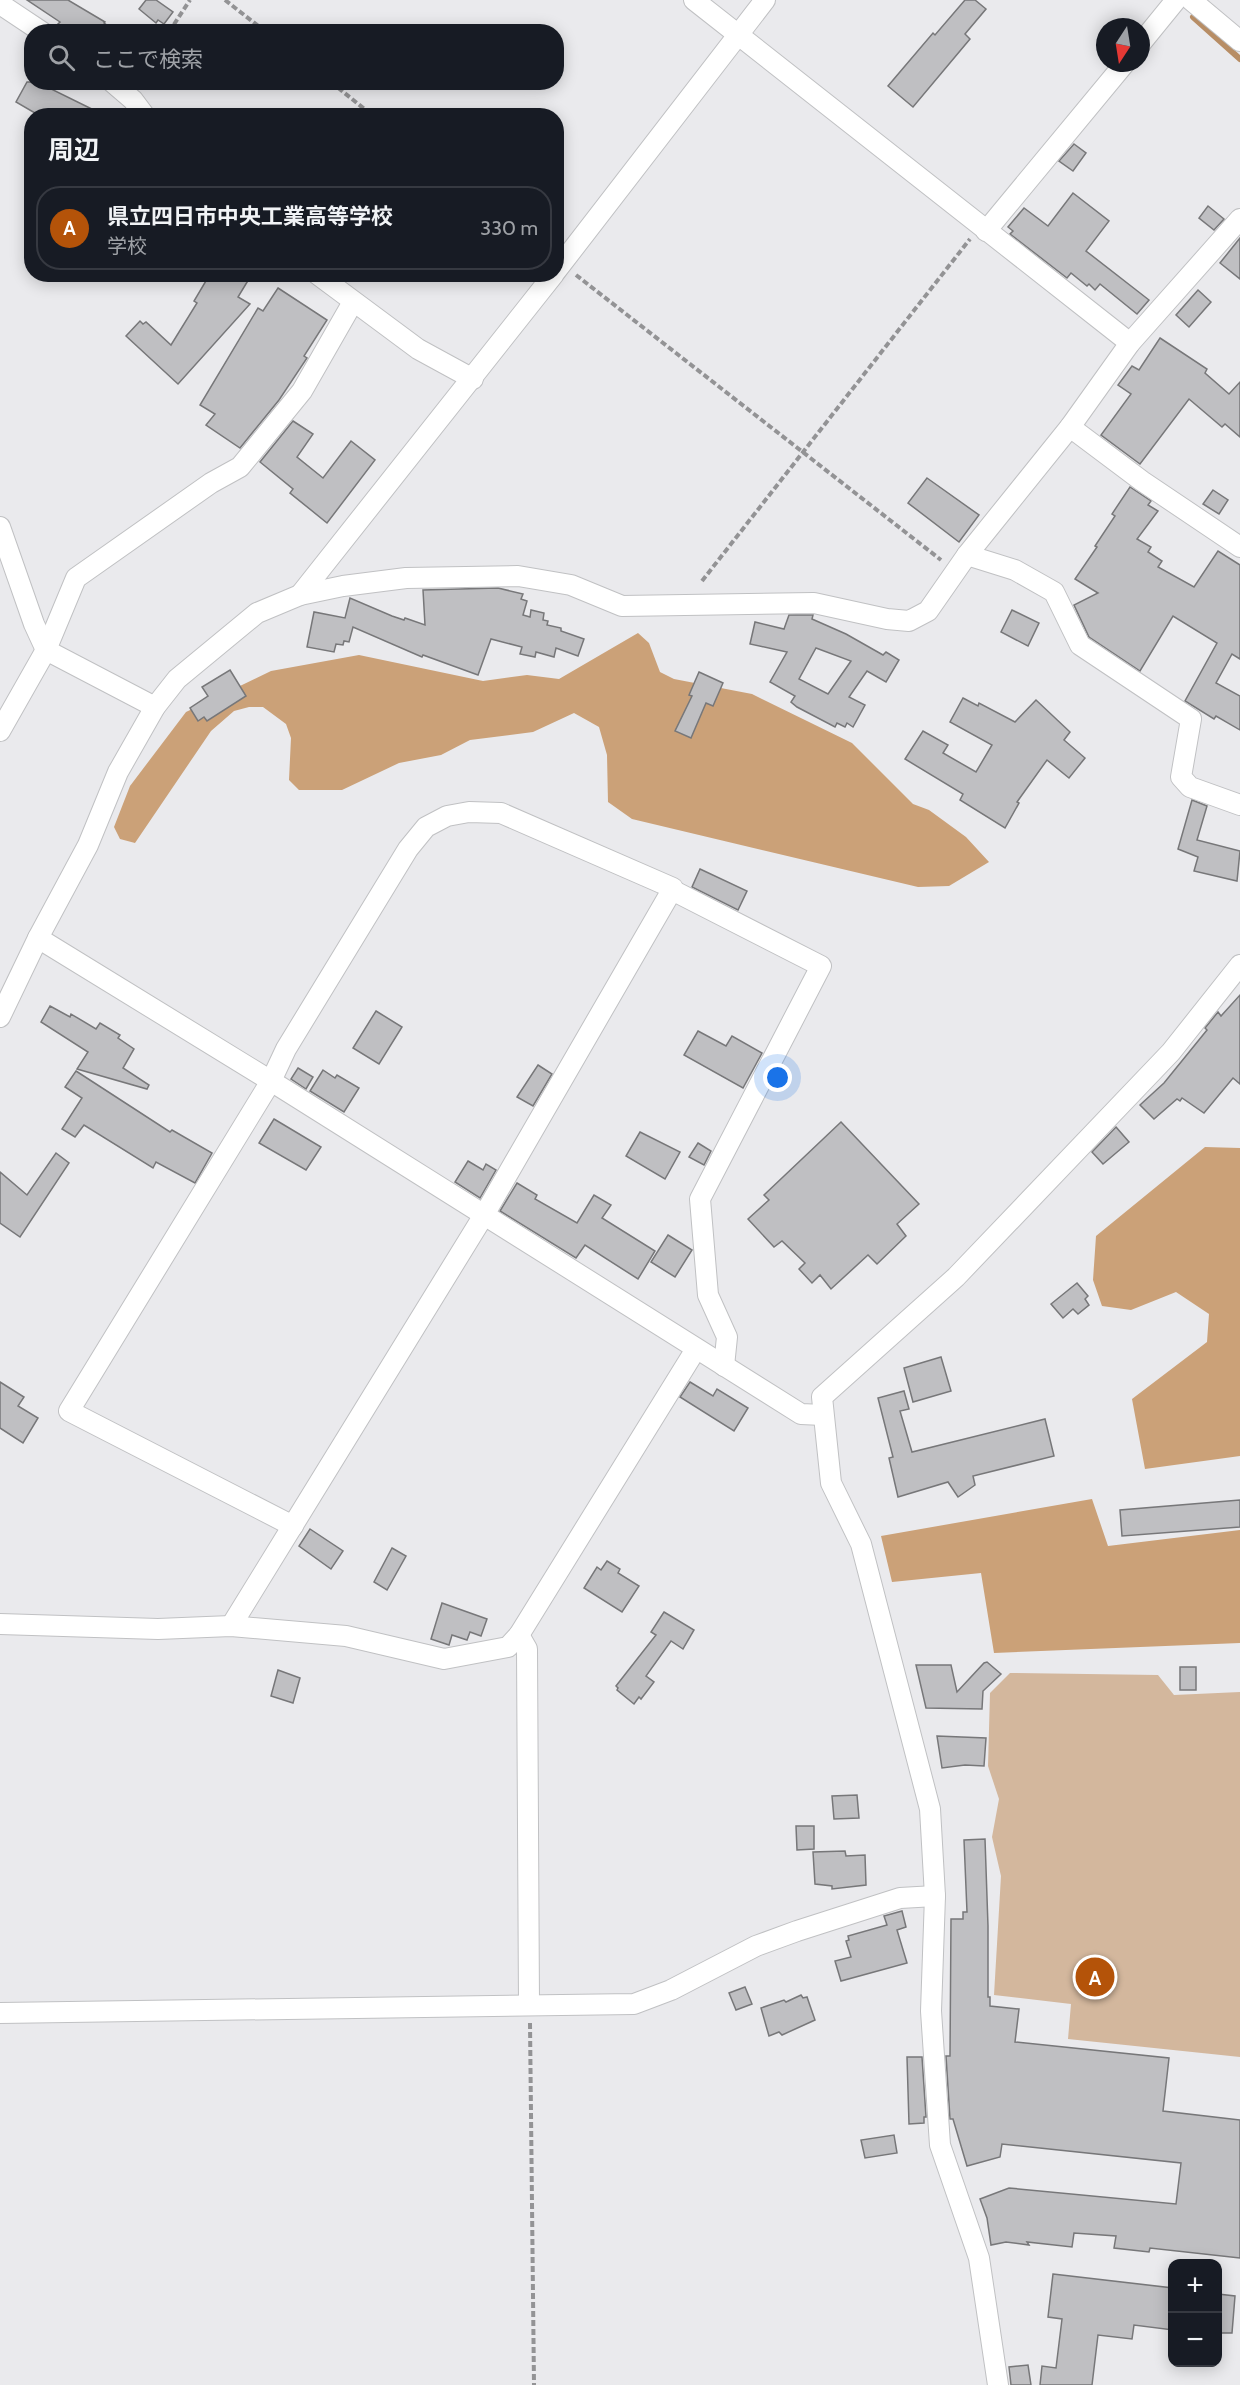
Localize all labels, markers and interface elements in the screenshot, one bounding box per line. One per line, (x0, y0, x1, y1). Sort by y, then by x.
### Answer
north arrow (1096, 18, 1150, 72)
search box (24, 24, 564, 90)
icon: search (45, 41, 78, 74)
text: ここで検索 (93, 46, 203, 73)
text: 周辺 (48, 134, 100, 166)
text: 県立四日市中央工業高等学校 (107, 203, 393, 230)
text: A (63, 216, 76, 240)
text: 330 m (480, 216, 538, 240)
text: 学校 (107, 234, 147, 258)
your location (763, 1063, 792, 1092)
pin: A (1076, 1954, 1114, 2000)
map controls (1168, 2259, 1222, 2367)
button: + (1168, 2259, 1222, 2313)
button: − (1168, 2313, 1222, 2367)

